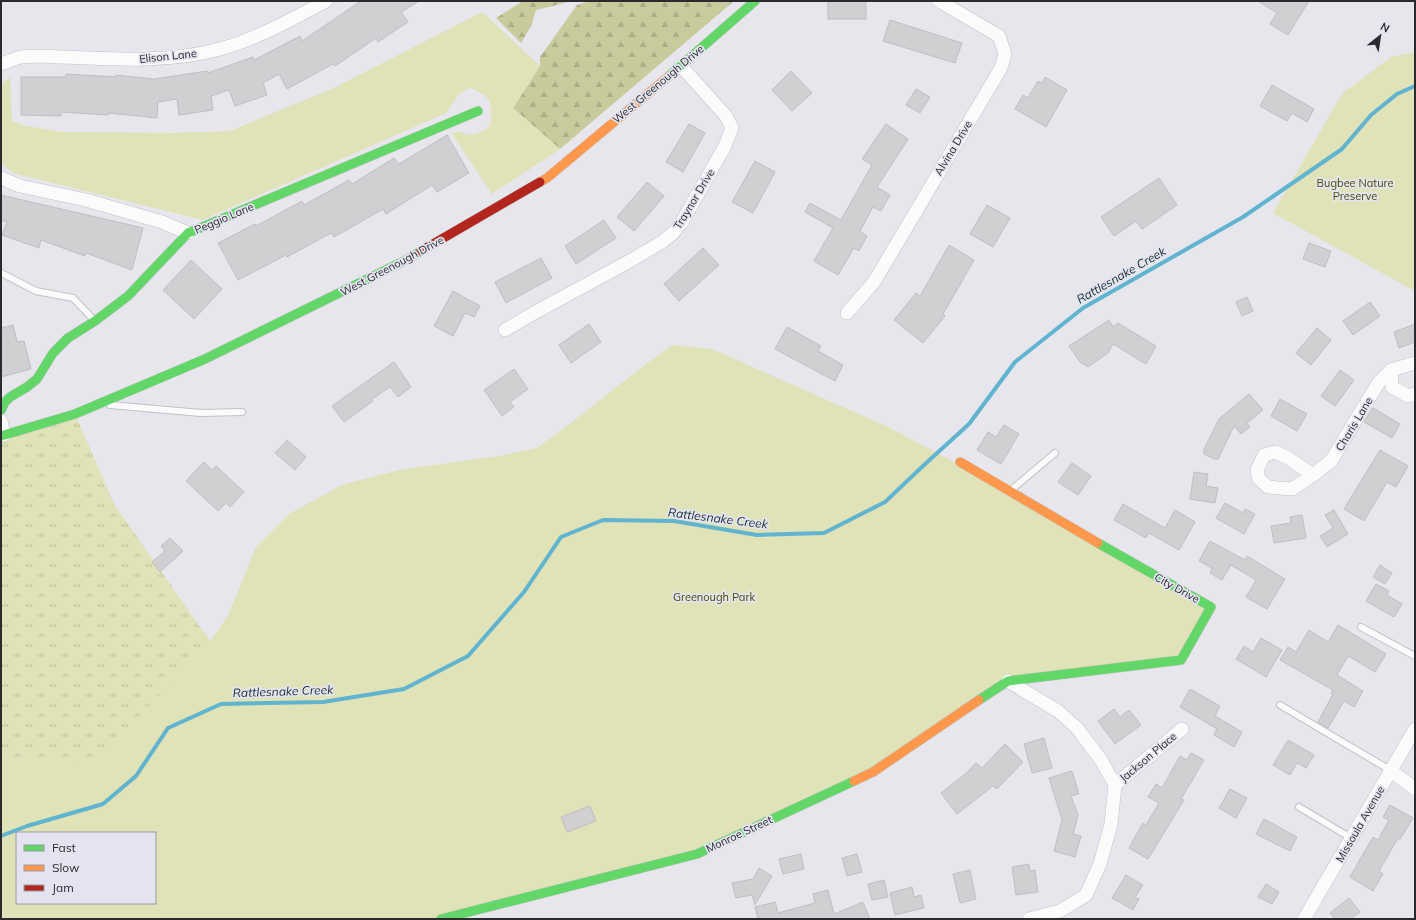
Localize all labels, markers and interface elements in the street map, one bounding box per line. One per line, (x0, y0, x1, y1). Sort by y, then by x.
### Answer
north arrow (1360, 16, 1400, 56)
text: N (1378, 19, 1392, 35)
street label: West Greenough Drive (609, 42, 707, 126)
street label: Elison Lane (139, 46, 197, 66)
street label: Alvina Drive (931, 118, 975, 178)
street label: Traynor Drive (670, 166, 718, 232)
park label: Bugbee Nature Preserve (1317, 176, 1393, 203)
street label: Peggio Lane (192, 199, 256, 237)
street label: West Greenough Drive (338, 233, 446, 299)
water label: Rattlesnake Creek (1074, 243, 1169, 307)
street label: Charis Lane (1332, 394, 1376, 454)
water label: Rattlesnake Creek (667, 504, 770, 532)
street label: City Drive (1152, 570, 1202, 606)
park label: Greenough Park (673, 590, 755, 604)
water label: Rattlesnake Creek (232, 682, 334, 700)
street label: Jackson Place (1117, 729, 1179, 785)
street label: Missoula Avenue (1332, 783, 1388, 865)
street label: Monroe Street (704, 812, 775, 855)
legend (16, 832, 156, 904)
text: Fast (52, 840, 76, 855)
text: Slow (52, 860, 80, 875)
text: Jam (52, 880, 74, 895)

